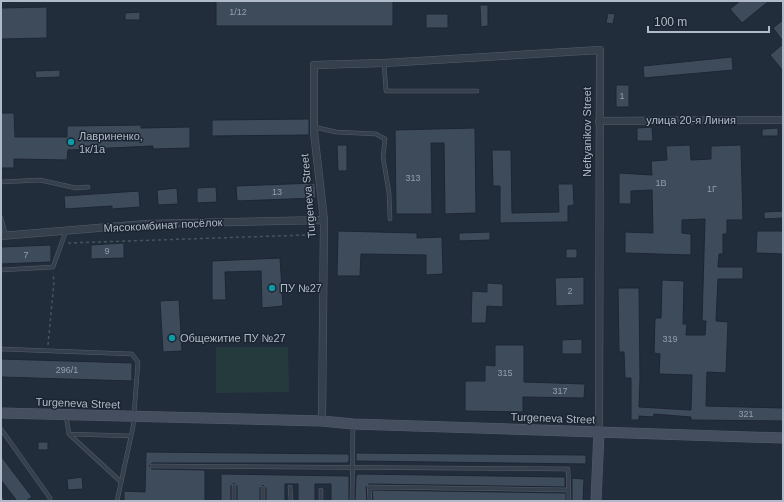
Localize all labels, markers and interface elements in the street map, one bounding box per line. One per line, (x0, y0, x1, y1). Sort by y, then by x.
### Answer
house number: 1/12 (229, 7, 247, 17)
scale bar (648, 8, 769, 34)
text: 100 m (654, 15, 687, 29)
street label: Neftyanikov Street (581, 87, 593, 177)
house number: 1 (619, 91, 625, 101)
street label: улица 20-я Линия (646, 114, 736, 126)
place label: Лавриненко, 1к/1а (79, 130, 143, 155)
marker: Лавриненко, 1к/1а (66, 137, 76, 147)
street label: Turgeneva Street (298, 153, 318, 239)
house number: 313 (405, 173, 421, 183)
house number: 1В (655, 178, 667, 188)
house number: 1Г (707, 184, 717, 194)
house number: 13 (272, 187, 282, 197)
street label: Мясокомбинат посёлок (103, 216, 223, 234)
house number: 9 (104, 246, 110, 256)
house number: 7 (23, 250, 29, 260)
place label: ПУ №27 (280, 282, 322, 294)
marker: ПУ №27 (267, 283, 277, 293)
house number: 2 (567, 286, 573, 296)
place label: Общежитие ПУ №27 (180, 332, 286, 344)
marker: Общежитие ПУ №27 (167, 333, 177, 343)
house number: 319 (662, 334, 678, 344)
house number: 296/1 (56, 365, 78, 375)
house number: 315 (497, 368, 513, 378)
house number: 317 (552, 386, 568, 396)
street label: Turgeneva Street (36, 396, 120, 410)
house number: 321 (738, 409, 754, 419)
street label: Turgeneva Street (511, 411, 595, 425)

